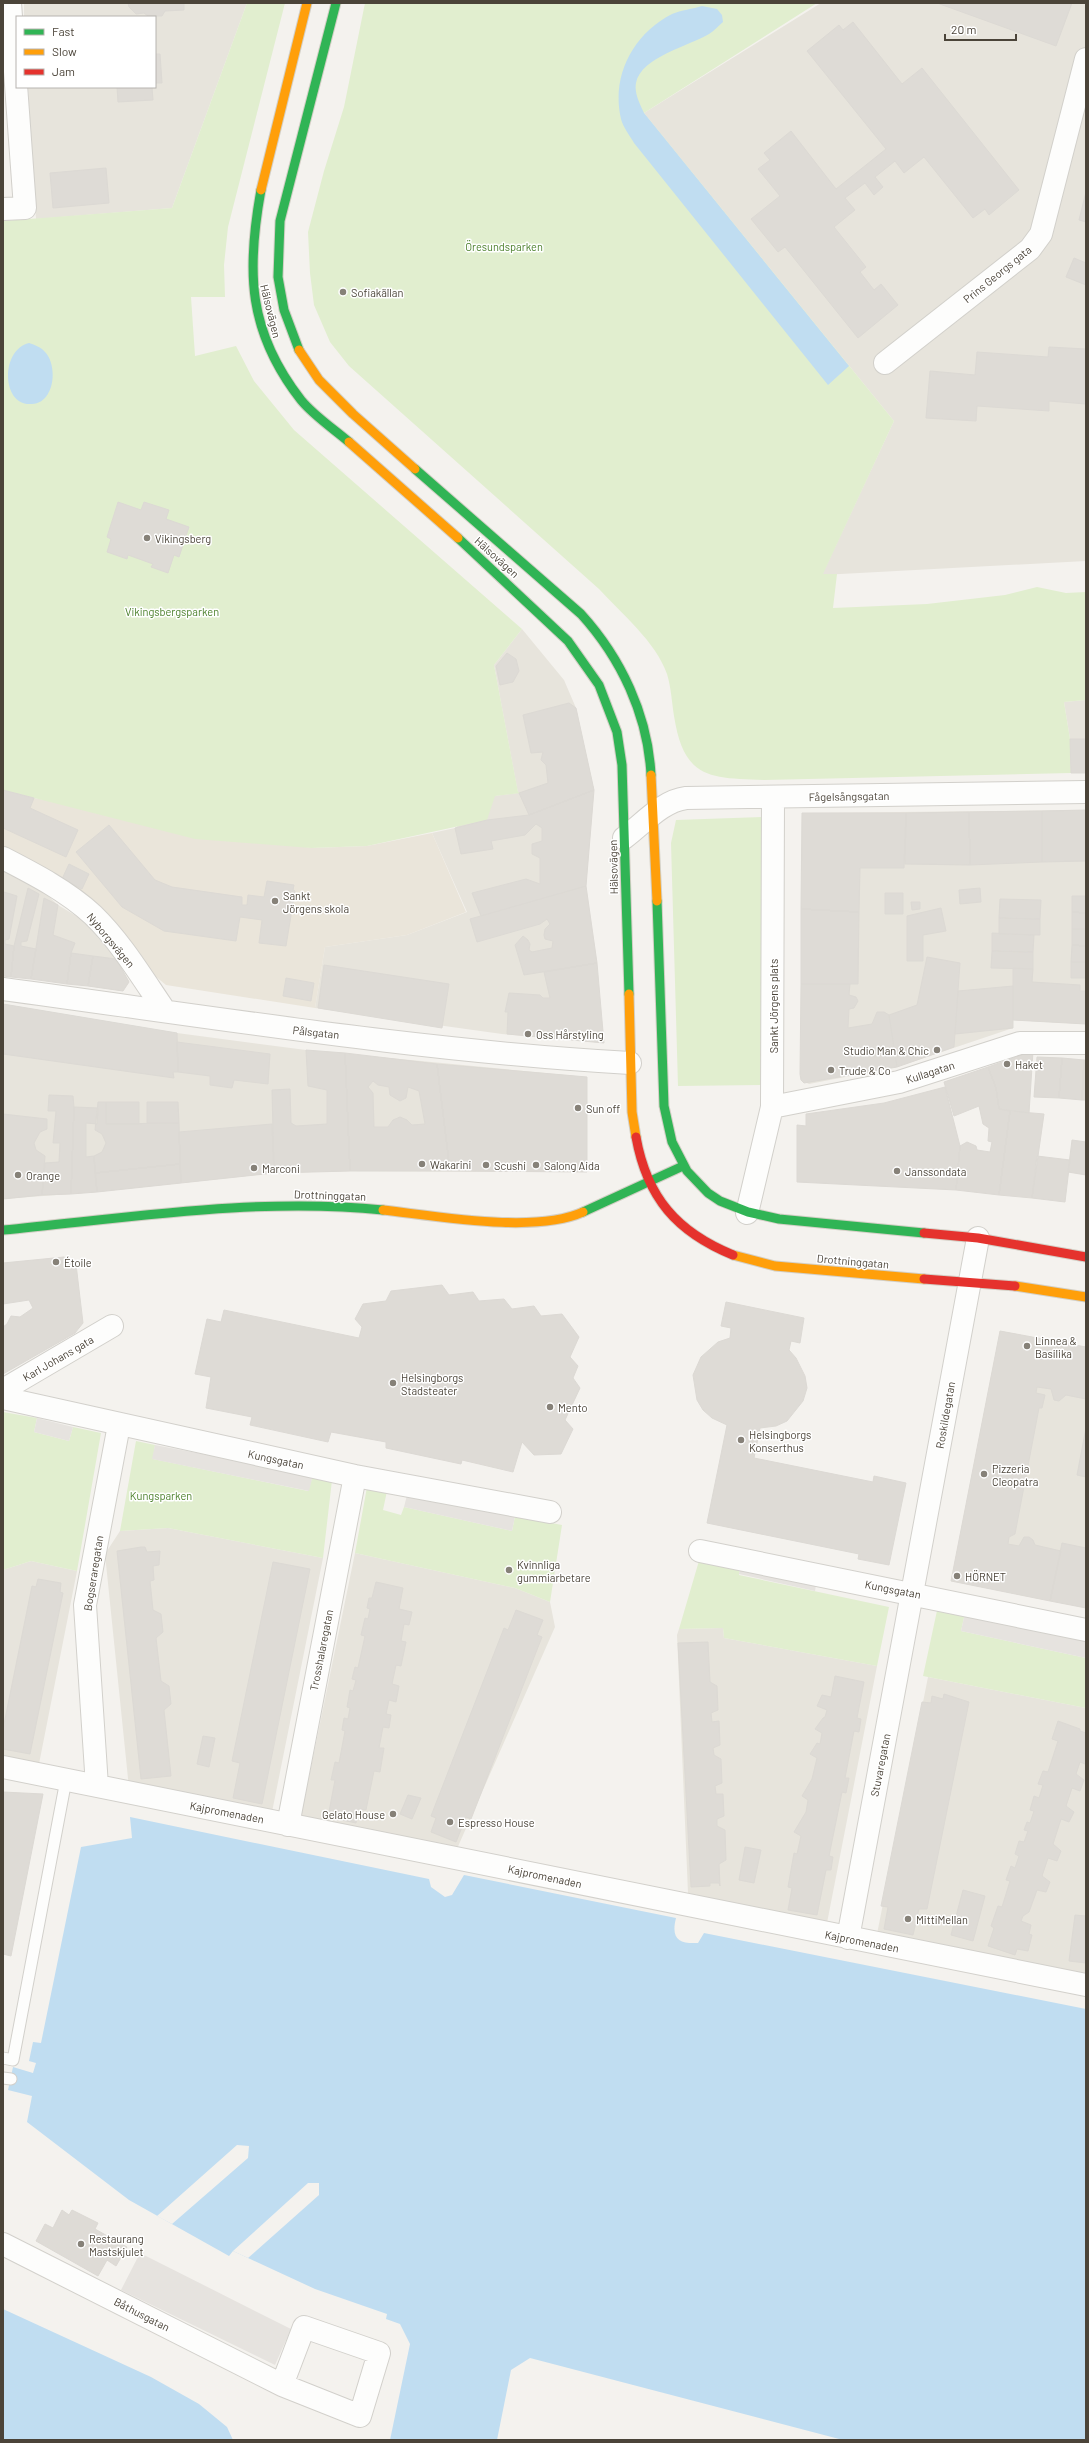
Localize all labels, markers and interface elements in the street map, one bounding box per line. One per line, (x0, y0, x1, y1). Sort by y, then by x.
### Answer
legend (16, 16, 156, 88)
scale bar (945, 16, 1016, 42)
text: 20 m (951, 22, 977, 36)
text: Fast (52, 24, 75, 38)
text: Slow (52, 44, 77, 58)
text: Jam (52, 64, 75, 78)
park label: Öresundsparken (465, 239, 543, 253)
street label: Prins Georgs gata (960, 243, 1034, 305)
street label: Hälsovägen (258, 283, 284, 339)
place label: Sofiakällan (351, 286, 403, 299)
marker: Sofiakällan (338, 287, 348, 297)
place label: Vikingsberg (155, 532, 211, 545)
marker: Vikingsberg (142, 533, 152, 543)
street label: Hälsovägen (472, 534, 522, 580)
park label: Vikingsbergsparken (125, 605, 219, 618)
street label: Fågelsångsgatan (809, 789, 890, 803)
street label: Hälsovägen (606, 839, 620, 895)
place label: Sankt Jörgens skola (283, 889, 349, 915)
marker: Sankt Jörgens skola (270, 896, 280, 906)
street label: Nyborgsvägen (84, 910, 138, 970)
street label: Sankt Jörgens plats (767, 959, 780, 1053)
street label: Pålsgatan (292, 1023, 340, 1041)
place label: Oss Hårstyling (536, 1028, 604, 1041)
marker: Oss Hårstyling (523, 1029, 533, 1039)
place label: Studio Man & Chic (843, 1044, 929, 1057)
marker: Studio Man & Chic (932, 1045, 942, 1055)
street label: Kullagatan (904, 1058, 956, 1086)
place label: Haket (1015, 1058, 1043, 1071)
marker: Haket (1002, 1059, 1012, 1069)
place label: Trude & Co (839, 1064, 891, 1077)
marker: Trude & Co (826, 1065, 836, 1075)
place label: Sun off (586, 1102, 620, 1115)
marker: Sun off (573, 1103, 583, 1113)
place label: Wakarini (430, 1158, 472, 1171)
marker: Wakarini (417, 1159, 427, 1169)
place label: Scushi (494, 1159, 526, 1172)
place label: Salong Aida (544, 1159, 600, 1172)
marker: Scushi (481, 1160, 491, 1170)
marker: Salong Aida (531, 1160, 541, 1170)
place label: Marconi (262, 1162, 300, 1175)
marker: Marconi (249, 1163, 259, 1173)
place label: Janssondata (905, 1165, 966, 1178)
marker: Janssondata (892, 1166, 902, 1176)
place label: Orange (26, 1169, 60, 1182)
marker: Orange (13, 1170, 23, 1180)
street label: Drottninggatan (294, 1187, 366, 1203)
street label: Drottninggatan (816, 1251, 890, 1271)
place label: Étoile (64, 1256, 92, 1269)
marker: Étoile (51, 1257, 61, 1267)
street label: Karl Johans gata (20, 1332, 96, 1384)
place label: Linnea & Basilika (1035, 1334, 1077, 1360)
marker: Linnea & Basilika (1022, 1341, 1032, 1351)
place label: Helsingborgs Stadsteater (401, 1371, 463, 1397)
marker: Helsingborgs Stadsteater (388, 1378, 398, 1388)
street label: Roskildegatan (933, 1380, 957, 1449)
place label: Mento (558, 1401, 588, 1414)
marker: Mento (545, 1402, 555, 1412)
place label: Helsingborgs Konserthus (749, 1428, 811, 1454)
marker: Helsingborgs Konserthus (736, 1435, 746, 1445)
street label: Kungsgatan (247, 1447, 305, 1471)
place label: Pizzeria Cleopatra (992, 1462, 1038, 1488)
marker: Pizzeria Cleopatra (979, 1469, 989, 1479)
park label: Kungsparken (130, 1489, 192, 1502)
street label: Bogseraregatan (81, 1534, 105, 1612)
place label: Kvinnliga gummiarbetare (517, 1558, 591, 1584)
marker: Kvinnliga gummiarbetare (504, 1565, 514, 1575)
place label: HÖRNET (965, 1569, 1006, 1583)
marker: HÖRNET (952, 1571, 962, 1581)
street label: Kungsgatan (864, 1577, 922, 1601)
street label: Trosshalaregatan (307, 1608, 335, 1692)
street label: Stuvaregatan (868, 1732, 892, 1798)
street label: Kajpromenaden (189, 1798, 265, 1826)
place label: Gelato House (322, 1808, 385, 1821)
marker: Gelato House (388, 1809, 398, 1819)
place label: Espresso House (458, 1816, 535, 1829)
marker: Espresso House (445, 1817, 455, 1827)
street label: Kajpromenaden (507, 1862, 583, 1890)
place label: MittiMellan (916, 1913, 968, 1926)
marker: MittiMellan (903, 1914, 913, 1924)
street label: Kajpromenaden (824, 1927, 900, 1955)
place label: Restaurang Mastskjulet (89, 2232, 144, 2258)
marker: Restaurang Mastskjulet (76, 2239, 86, 2249)
street label: Båthusgatan (112, 2294, 172, 2334)

